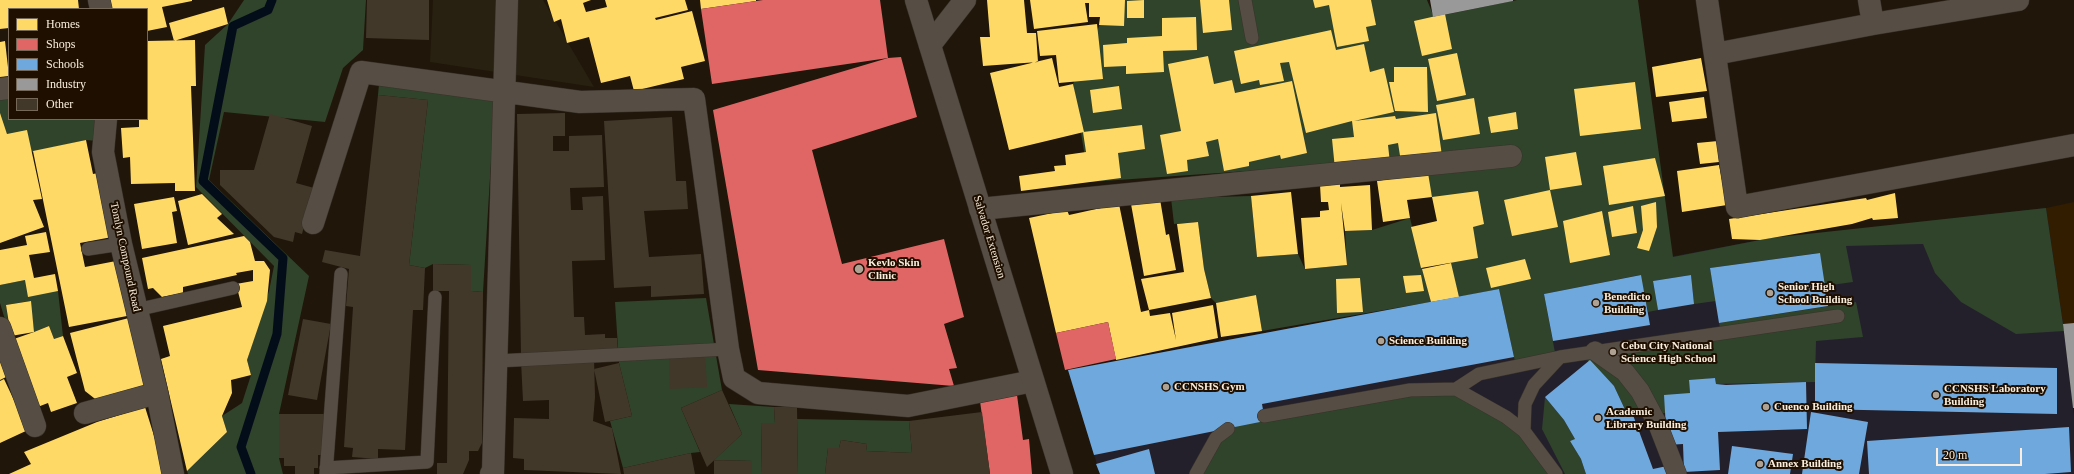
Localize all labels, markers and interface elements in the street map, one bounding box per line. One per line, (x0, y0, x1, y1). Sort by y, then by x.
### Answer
legend (8, 8, 148, 120)
text: Homes (46, 17, 80, 31)
text: Shops (46, 37, 75, 51)
text: Schools (46, 57, 84, 71)
text: Industry (46, 77, 86, 91)
text: Other (46, 97, 73, 111)
street label: Salvador Extension (970, 194, 1008, 280)
street label: Tomlyn Compound Road (107, 201, 143, 313)
place label: Kevlo Skin Clinic (868, 256, 920, 282)
marker: Kevlo Skin Clinic (853, 263, 865, 275)
place label: Senior High School Building (1778, 280, 1852, 306)
marker: Senior High School Building (1765, 288, 1775, 298)
place label: Benedicto Building (1604, 290, 1650, 316)
marker: Benedicto Building (1591, 298, 1601, 308)
place label: Science Building (1389, 334, 1467, 348)
marker: Science Building (1376, 336, 1386, 346)
place label: Cebu City National Science High School (1621, 339, 1716, 365)
marker: Cebu City National Science High School (1608, 347, 1618, 357)
place label: CCNSHS Gym (1174, 380, 1245, 394)
marker: CCNSHS Gym (1161, 382, 1171, 392)
place label: CCNSHS Laboratory Building (1944, 382, 2046, 408)
marker: CCNSHS Laboratory Building (1931, 390, 1941, 400)
place label: Cuenco Building (1774, 400, 1853, 414)
marker: Cuenco Building (1761, 402, 1771, 412)
place label: Academic Library Building (1606, 405, 1686, 431)
marker: Academic Library Building (1593, 413, 1603, 423)
scale bar (1938, 440, 2024, 466)
text: 20 m (1943, 448, 1967, 462)
place label: Annex Building (1768, 457, 1842, 471)
marker: Annex Building (1755, 459, 1765, 469)

